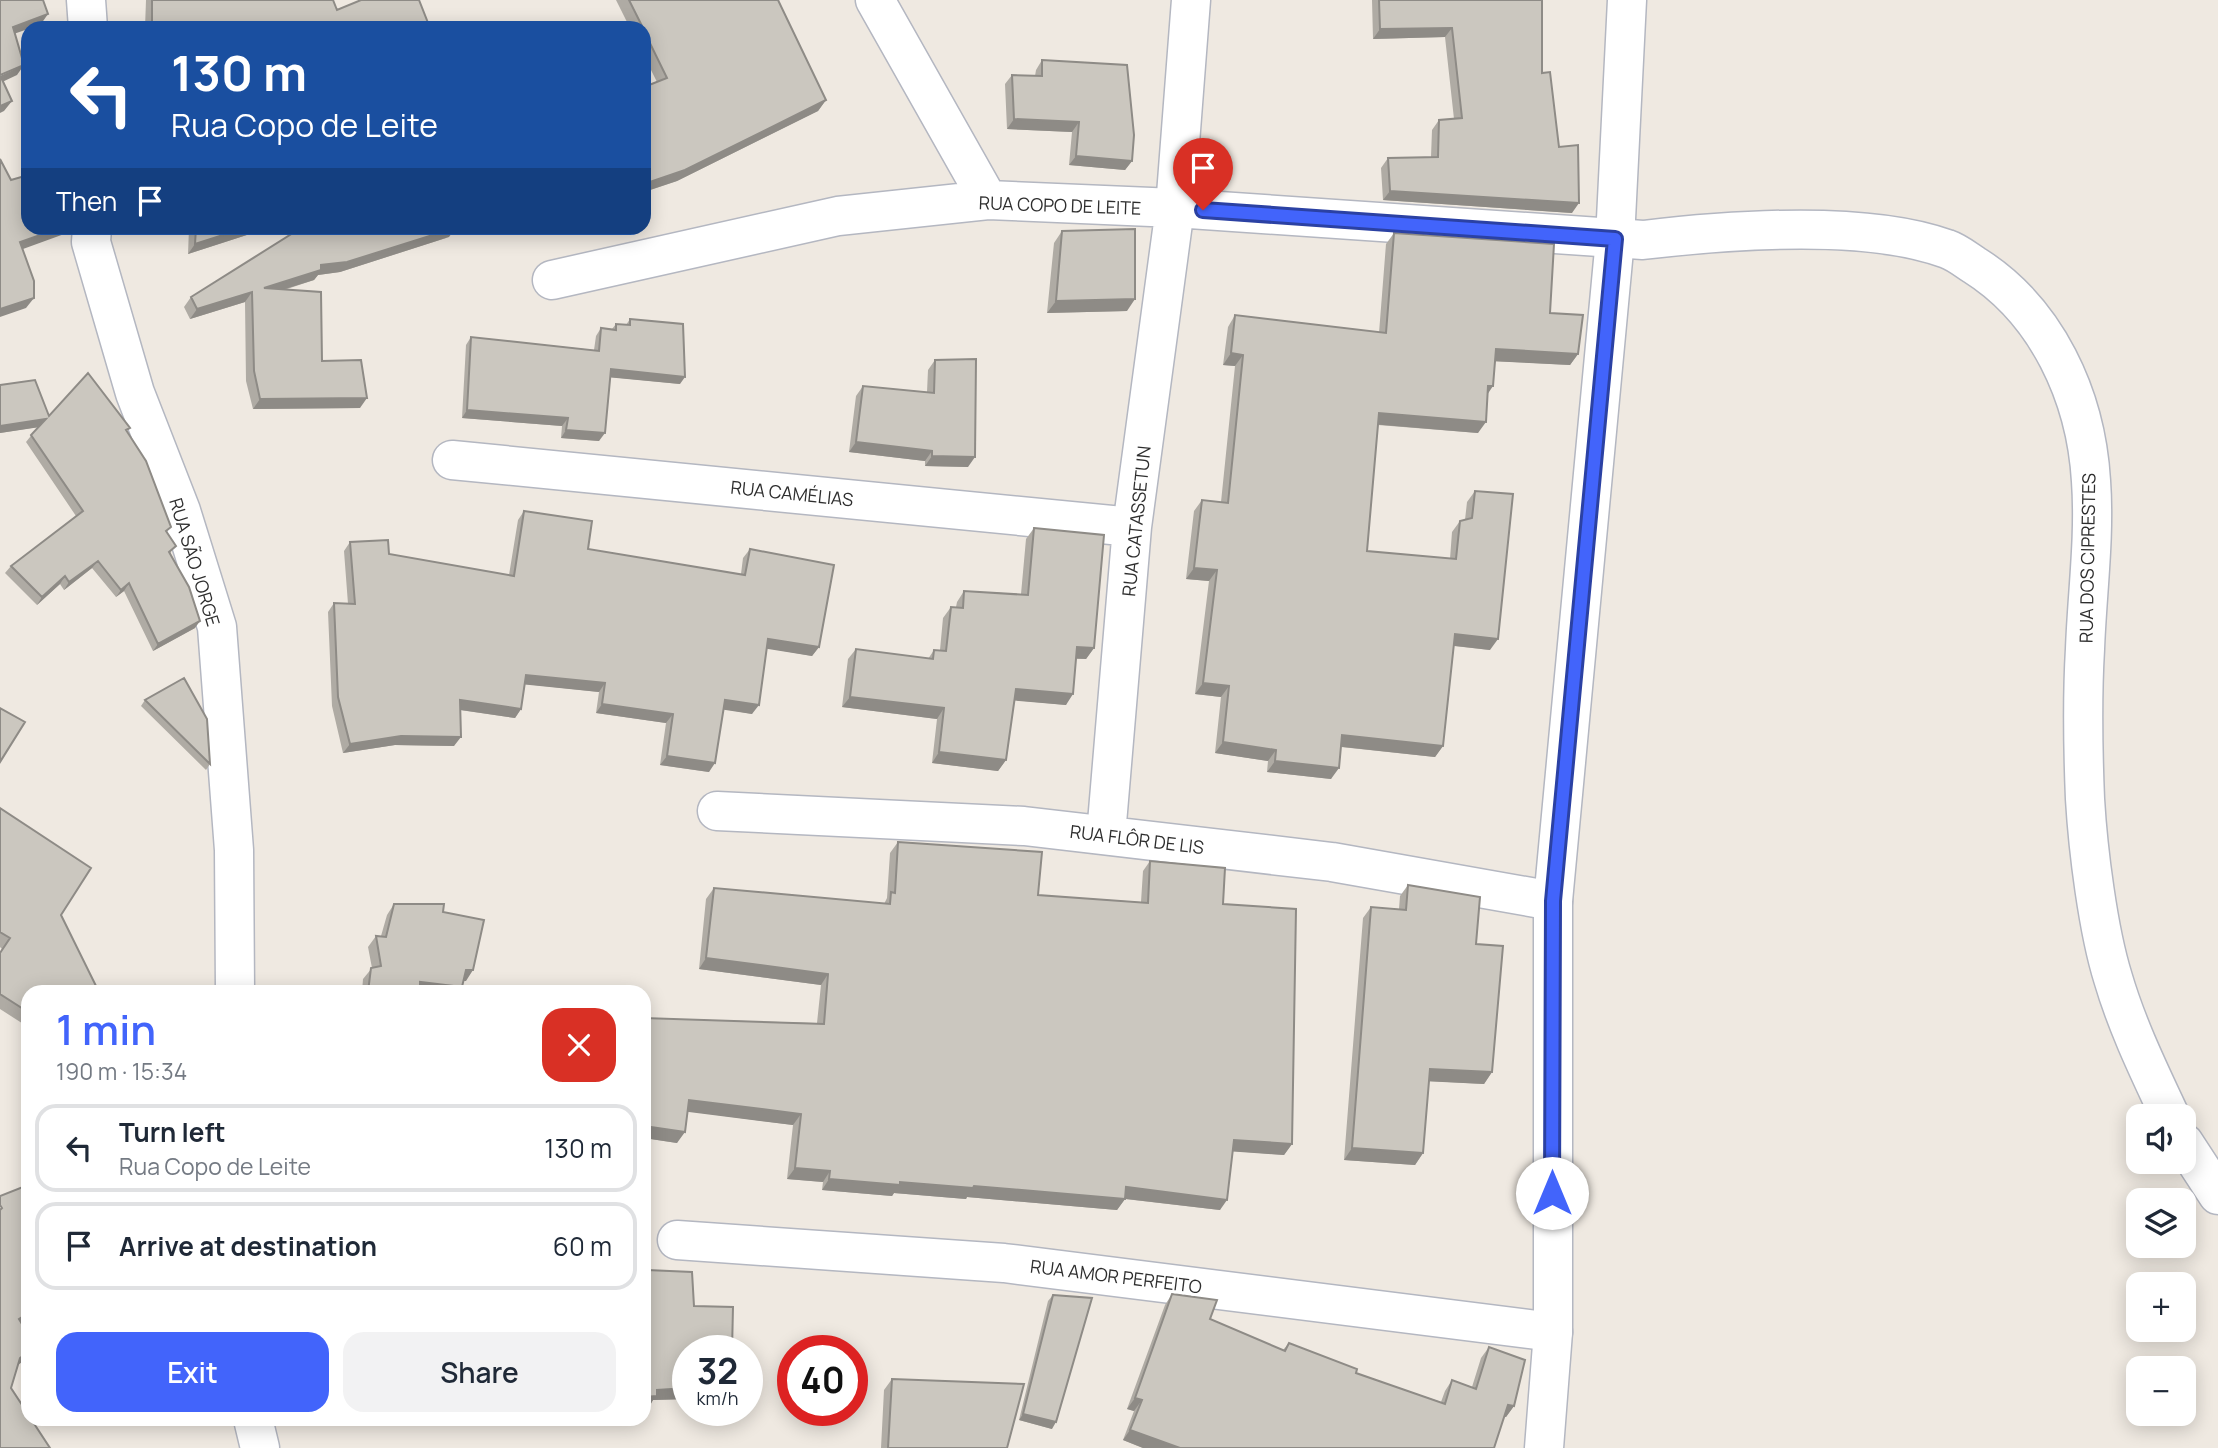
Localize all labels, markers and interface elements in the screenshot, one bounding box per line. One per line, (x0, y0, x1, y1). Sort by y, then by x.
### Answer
text: 130 m (171, 39, 307, 106)
icon: left (56, 49, 147, 140)
text: Rua Copo de Leite (171, 103, 438, 147)
pin (1173, 138, 1233, 210)
icon: arrive (1184, 149, 1222, 187)
icon: arrive (131, 182, 169, 220)
text: Then (56, 183, 117, 219)
street label: RUA COPO DE LEITE (978, 190, 1142, 220)
street label: RUA CATASSETUN (1116, 445, 1156, 597)
street label: RUA DOS CIPRESTES (2074, 473, 2100, 643)
street label: RUA CAMÉLIAS (729, 475, 855, 511)
street label: RUA SÃO JORGE (164, 495, 226, 629)
street label: RUA FLÔR DE LIS (1069, 819, 1205, 859)
text: 1 min (56, 1000, 156, 1058)
button: close (542, 1008, 616, 1082)
text: 190 m · 15:34 (56, 1055, 187, 1087)
map controls (2126, 1104, 2196, 1426)
button: sound (2126, 1104, 2196, 1174)
text: Turn left (119, 1114, 226, 1150)
icon: left (60, 1129, 98, 1167)
text: 130 m (544, 1130, 612, 1166)
text: Rua Copo de Leite (119, 1150, 311, 1182)
position arrow (1515, 1156, 1589, 1230)
button: layers (2126, 1188, 2196, 1258)
icon: arrive (60, 1227, 98, 1265)
text: Arrive at destination (119, 1228, 377, 1264)
text: 60 m (553, 1228, 612, 1264)
street label: RUA AMOR PERFEITO (1029, 1254, 1203, 1298)
button: + (2126, 1272, 2196, 1342)
button: Exit (56, 1332, 329, 1412)
button: Share (343, 1332, 616, 1412)
speed limit sign: 40 (777, 1335, 868, 1426)
text: 32 (697, 1347, 738, 1395)
button: − (2126, 1356, 2196, 1426)
text: km/h (697, 1386, 738, 1410)

